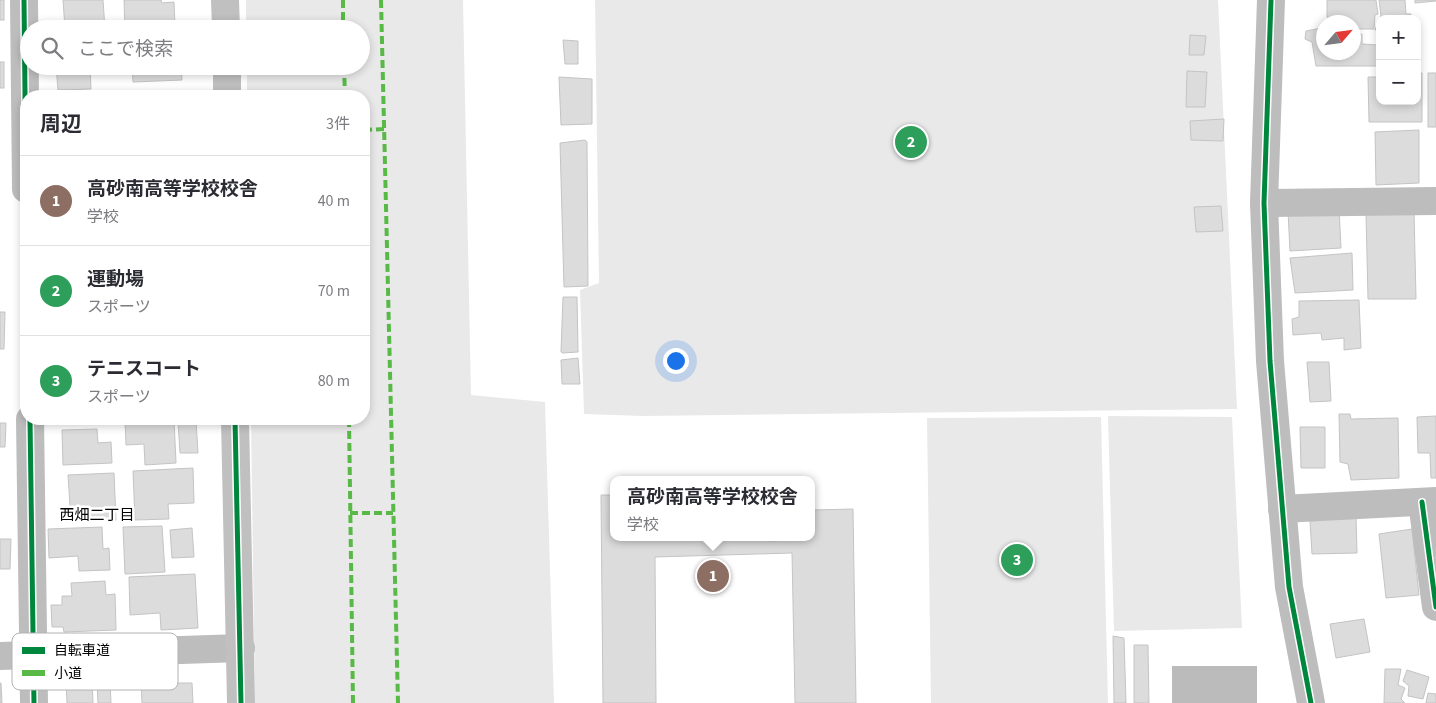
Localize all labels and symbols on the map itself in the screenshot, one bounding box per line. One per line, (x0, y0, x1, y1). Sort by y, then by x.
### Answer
north arrow (1316, 15, 1361, 60)
pin: 2 (895, 123, 927, 161)
your location (663, 348, 689, 374)
district label: 西畑二丁目 (59, 505, 135, 526)
pin: 3 (1001, 541, 1033, 579)
pin: 1 (697, 557, 729, 595)
legend (12, 633, 178, 690)
text: 自転車道 (54, 641, 110, 661)
text: 小道 (54, 664, 82, 684)

